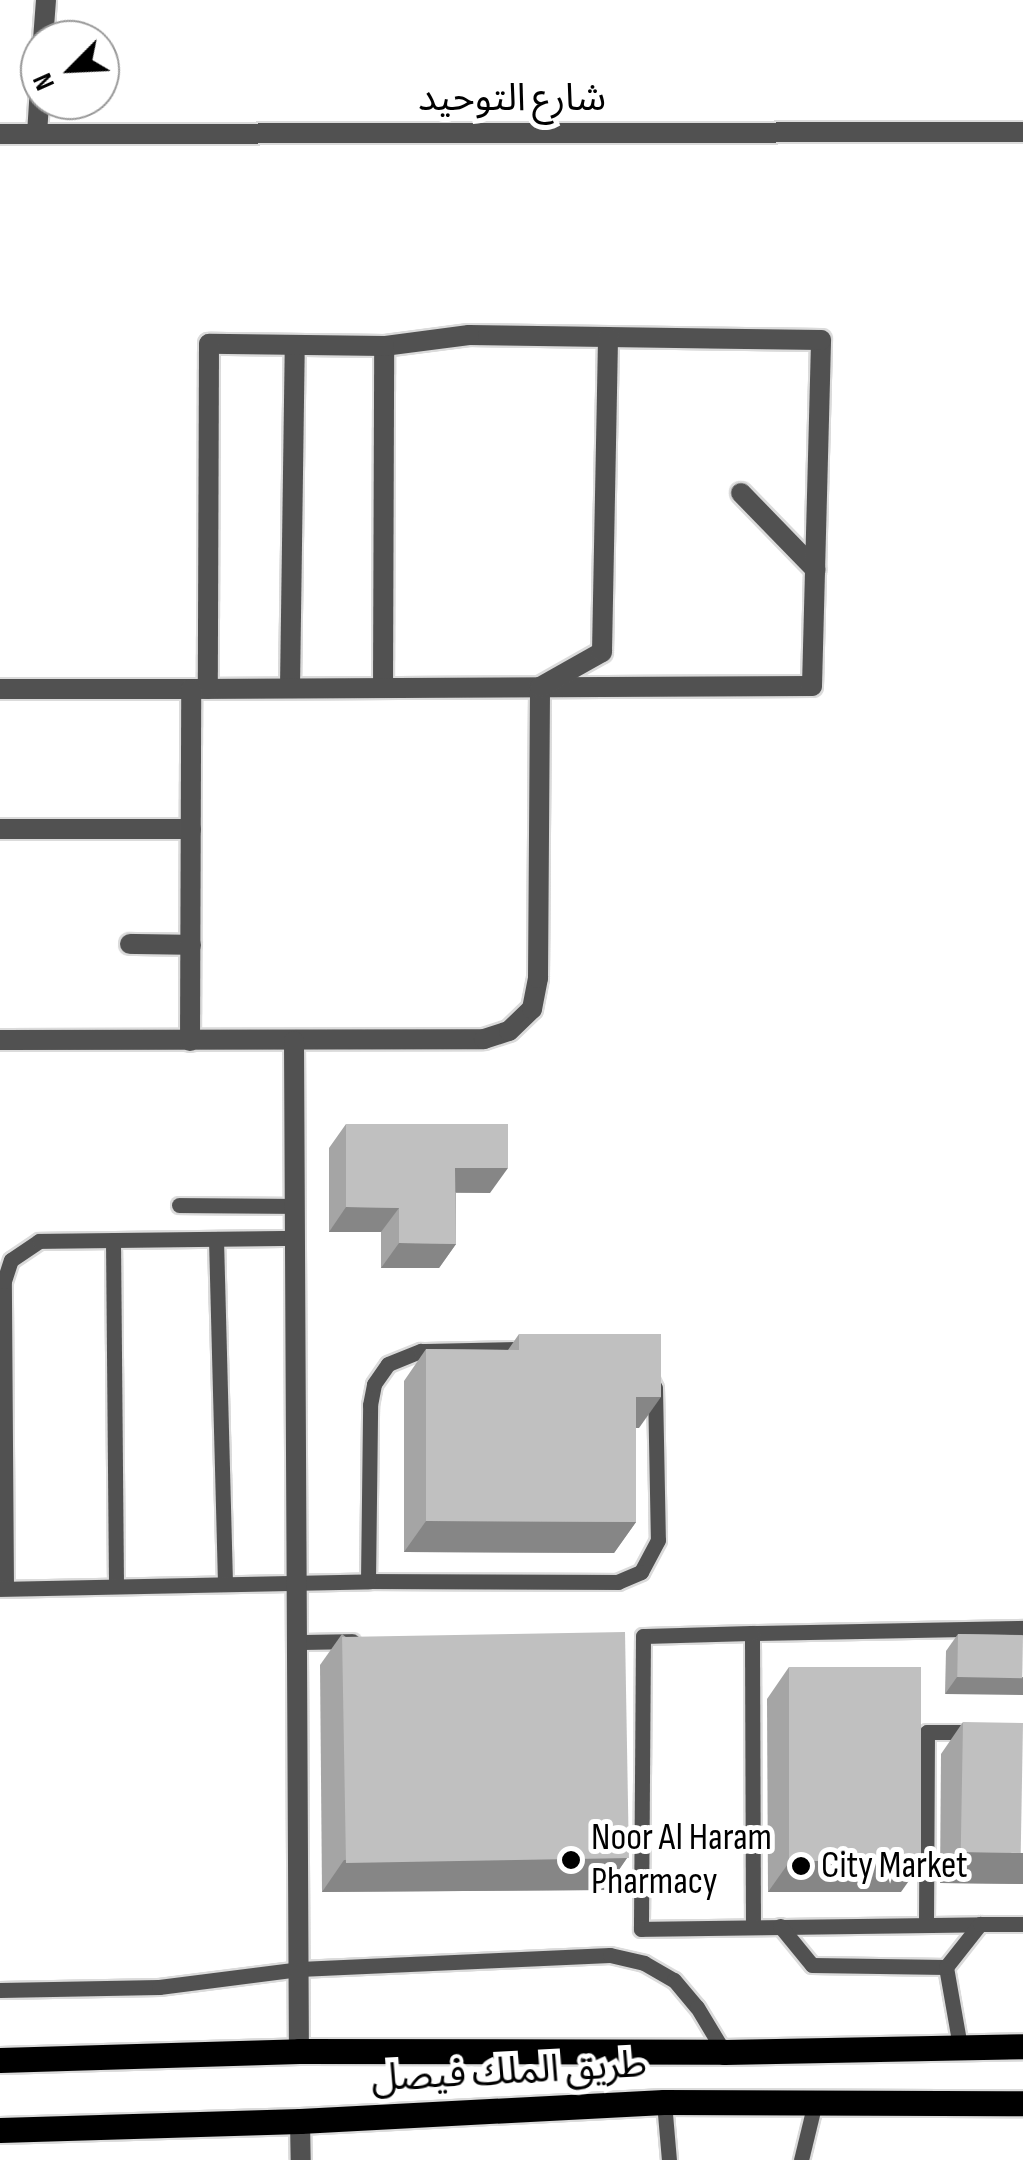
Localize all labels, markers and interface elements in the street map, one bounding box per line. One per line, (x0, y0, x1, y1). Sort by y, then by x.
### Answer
north arrow (20, 20, 120, 120)
text: N (26, 68, 62, 95)
street label: شارع التوحيد (418, 76, 606, 122)
place label: Noor Al Haram Pharmacy (591, 1815, 772, 1905)
place label: City Market (821, 1843, 968, 1889)
marker: Noor Al Haram Pharmacy (560, 1849, 582, 1871)
marker: City Market (790, 1855, 812, 1877)
street label: طريق الملك فيصل (370, 2042, 648, 2102)

